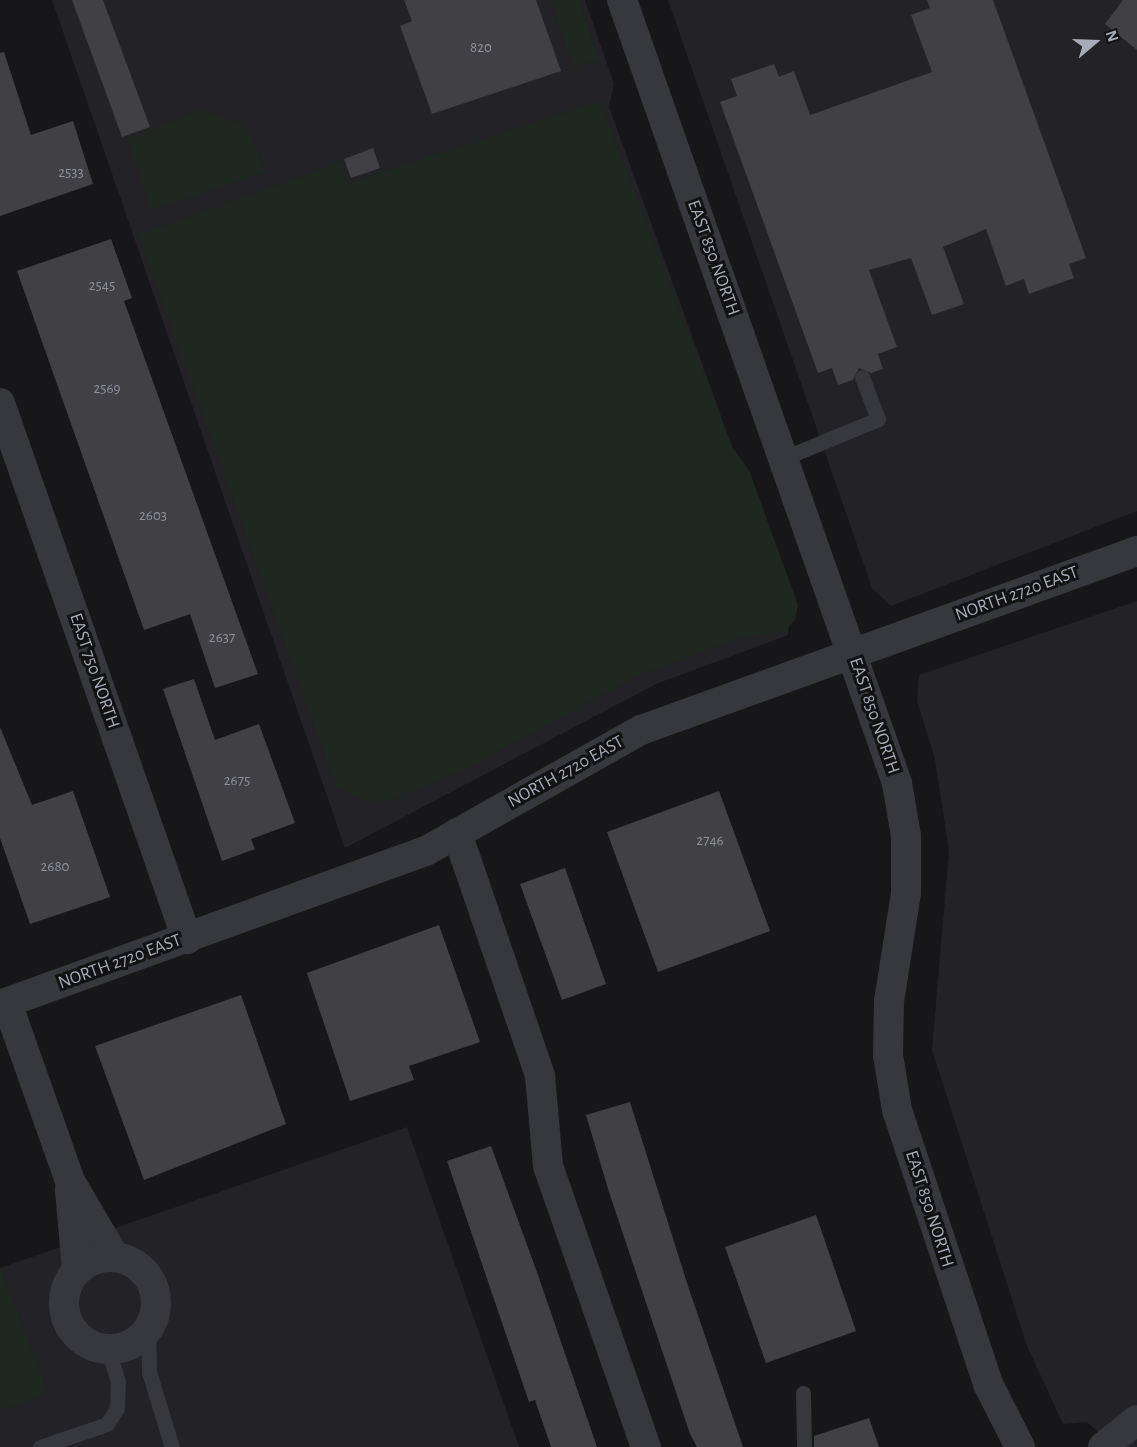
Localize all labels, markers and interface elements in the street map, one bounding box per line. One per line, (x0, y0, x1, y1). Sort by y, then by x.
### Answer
north arrow (1065, 12, 1125, 72)
text: N (1103, 28, 1121, 44)
house number: 820 (470, 39, 492, 57)
house number: 2533 (58, 164, 84, 182)
street label: EAST 850 NORTH (682, 197, 744, 319)
house number: 2545 (89, 277, 115, 295)
house number: 2569 (93, 380, 121, 398)
house number: 2603 (139, 507, 167, 525)
street label: NORTH 2720 EAST (953, 562, 1081, 626)
street label: EAST 750 NORTH (64, 611, 124, 731)
house number: 2637 (209, 629, 235, 647)
street label: EAST 850 NORTH (844, 655, 904, 777)
street label: NORTH 2720 EAST (504, 731, 628, 813)
house number: 2675 (224, 772, 250, 790)
house number: 2746 (696, 832, 724, 850)
house number: 2680 (41, 858, 69, 876)
street label: NORTH 2720 EAST (56, 930, 184, 994)
street label: EAST 850 NORTH (900, 1148, 958, 1270)

